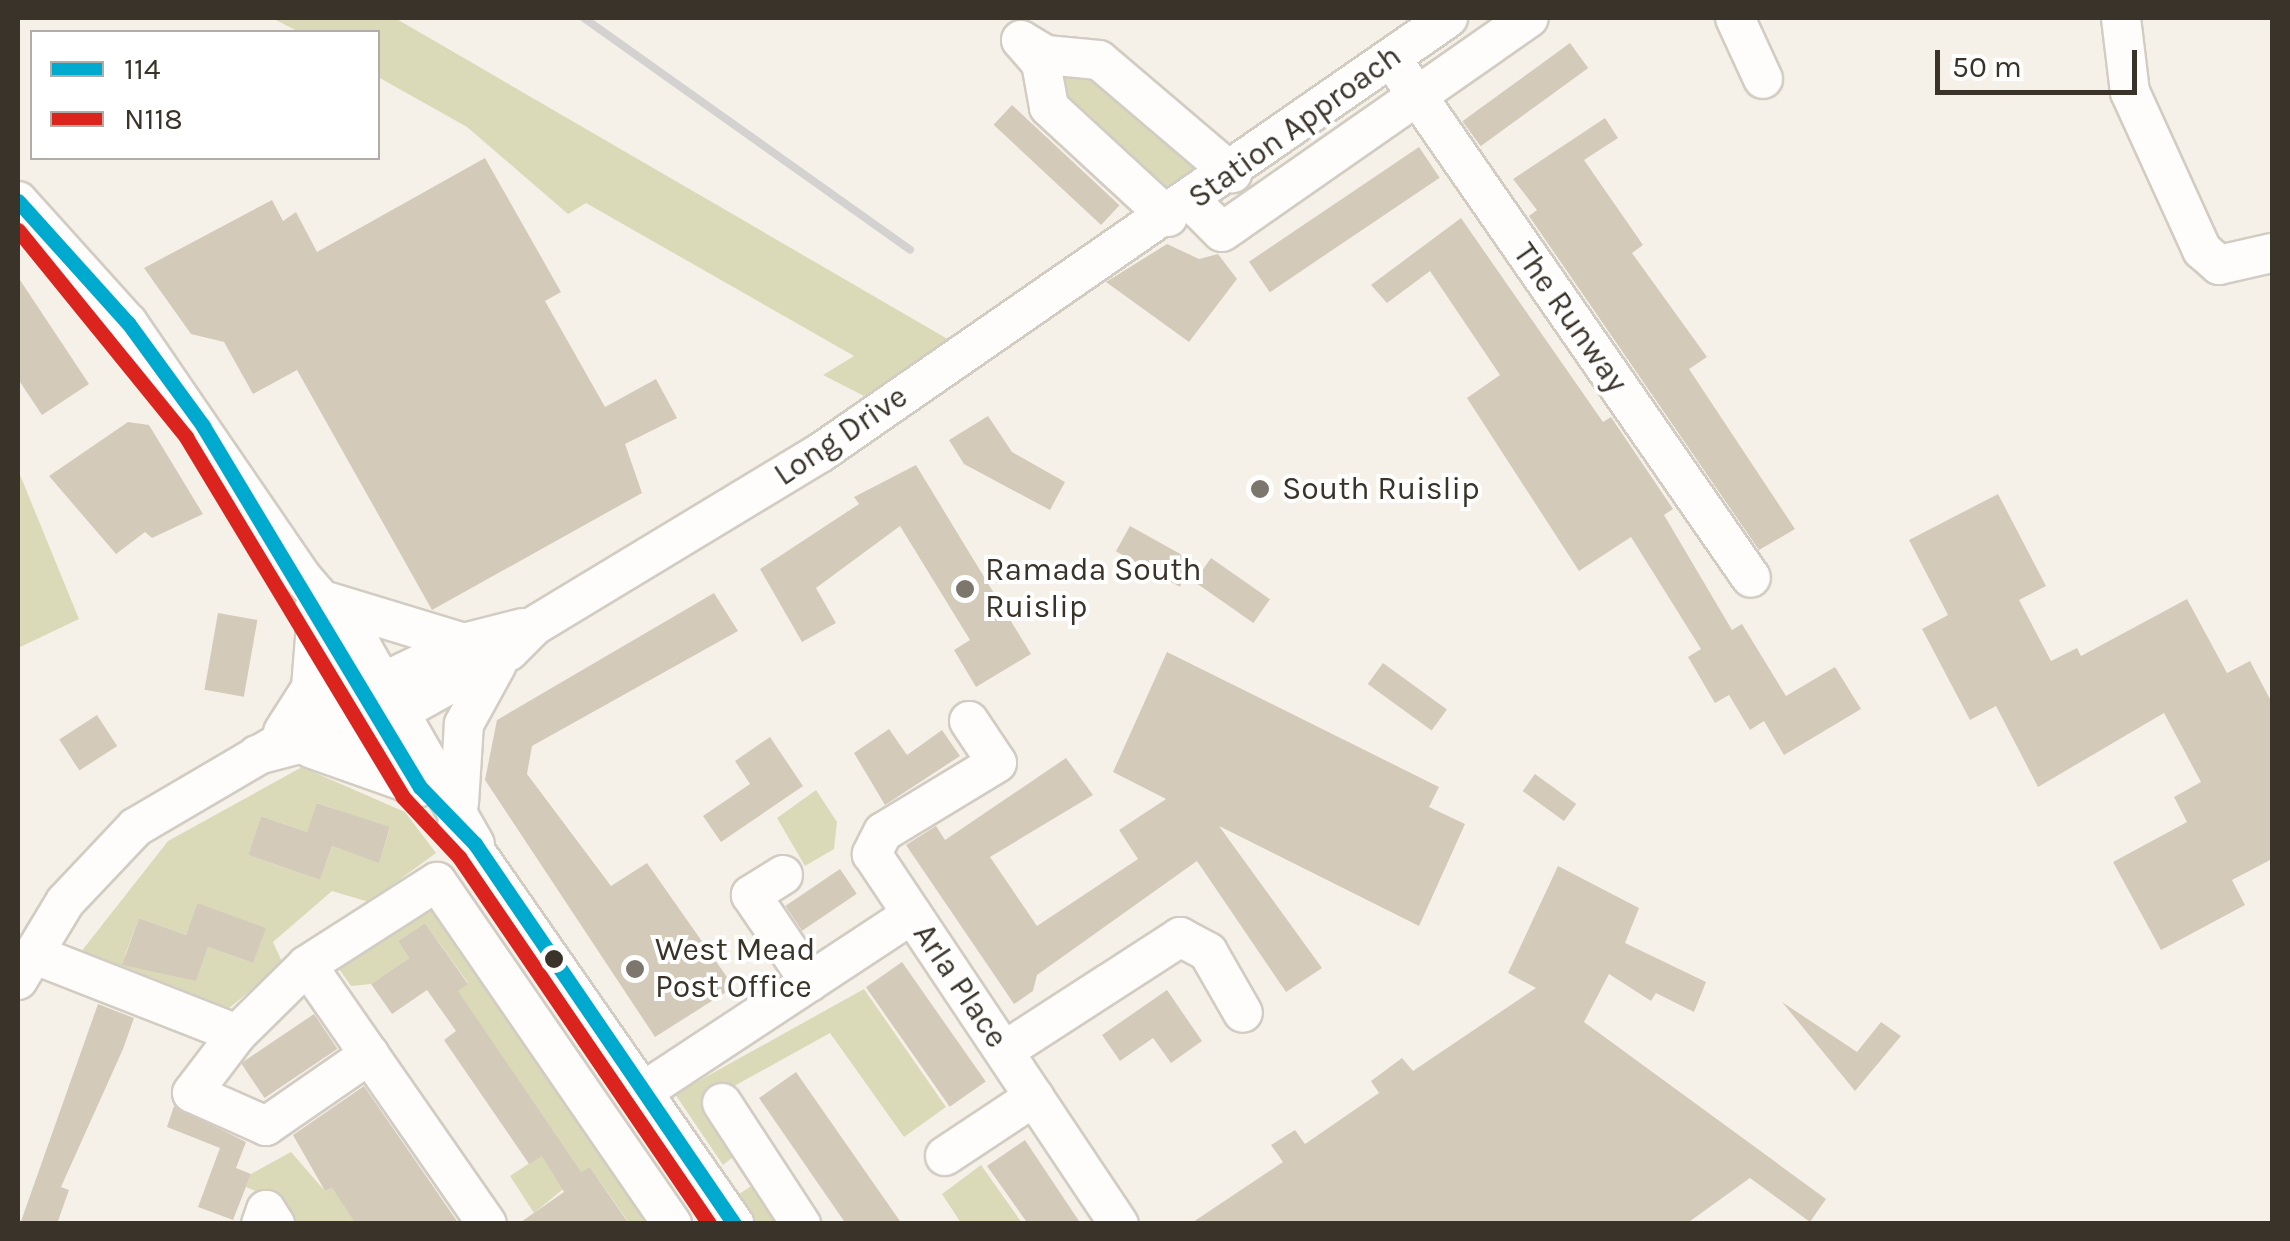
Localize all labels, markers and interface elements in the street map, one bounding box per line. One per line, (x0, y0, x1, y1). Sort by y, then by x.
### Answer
legend (30, 30, 380, 160)
scale bar (1940, 30, 2142, 92)
street label: Station Approach (1181, 37, 1409, 217)
text: 50 m (1952, 49, 2022, 85)
text: 114 (124, 51, 161, 87)
text: N118 (124, 101, 183, 137)
street label: The Runway (1505, 236, 1635, 400)
street label: Long Drive (767, 378, 915, 494)
place label: South Ruislip (1282, 470, 1480, 508)
marker: South Ruislip (1247, 476, 1273, 502)
place label: Ramada South Ruislip (985, 552, 1201, 627)
marker: Ramada South Ruislip (954, 578, 976, 600)
street label: Arla Place (905, 917, 1015, 1055)
place label: West Mead Post Office (655, 932, 816, 1007)
unlabelled marker (544, 949, 564, 969)
marker: West Mead Post Office (624, 958, 646, 980)

